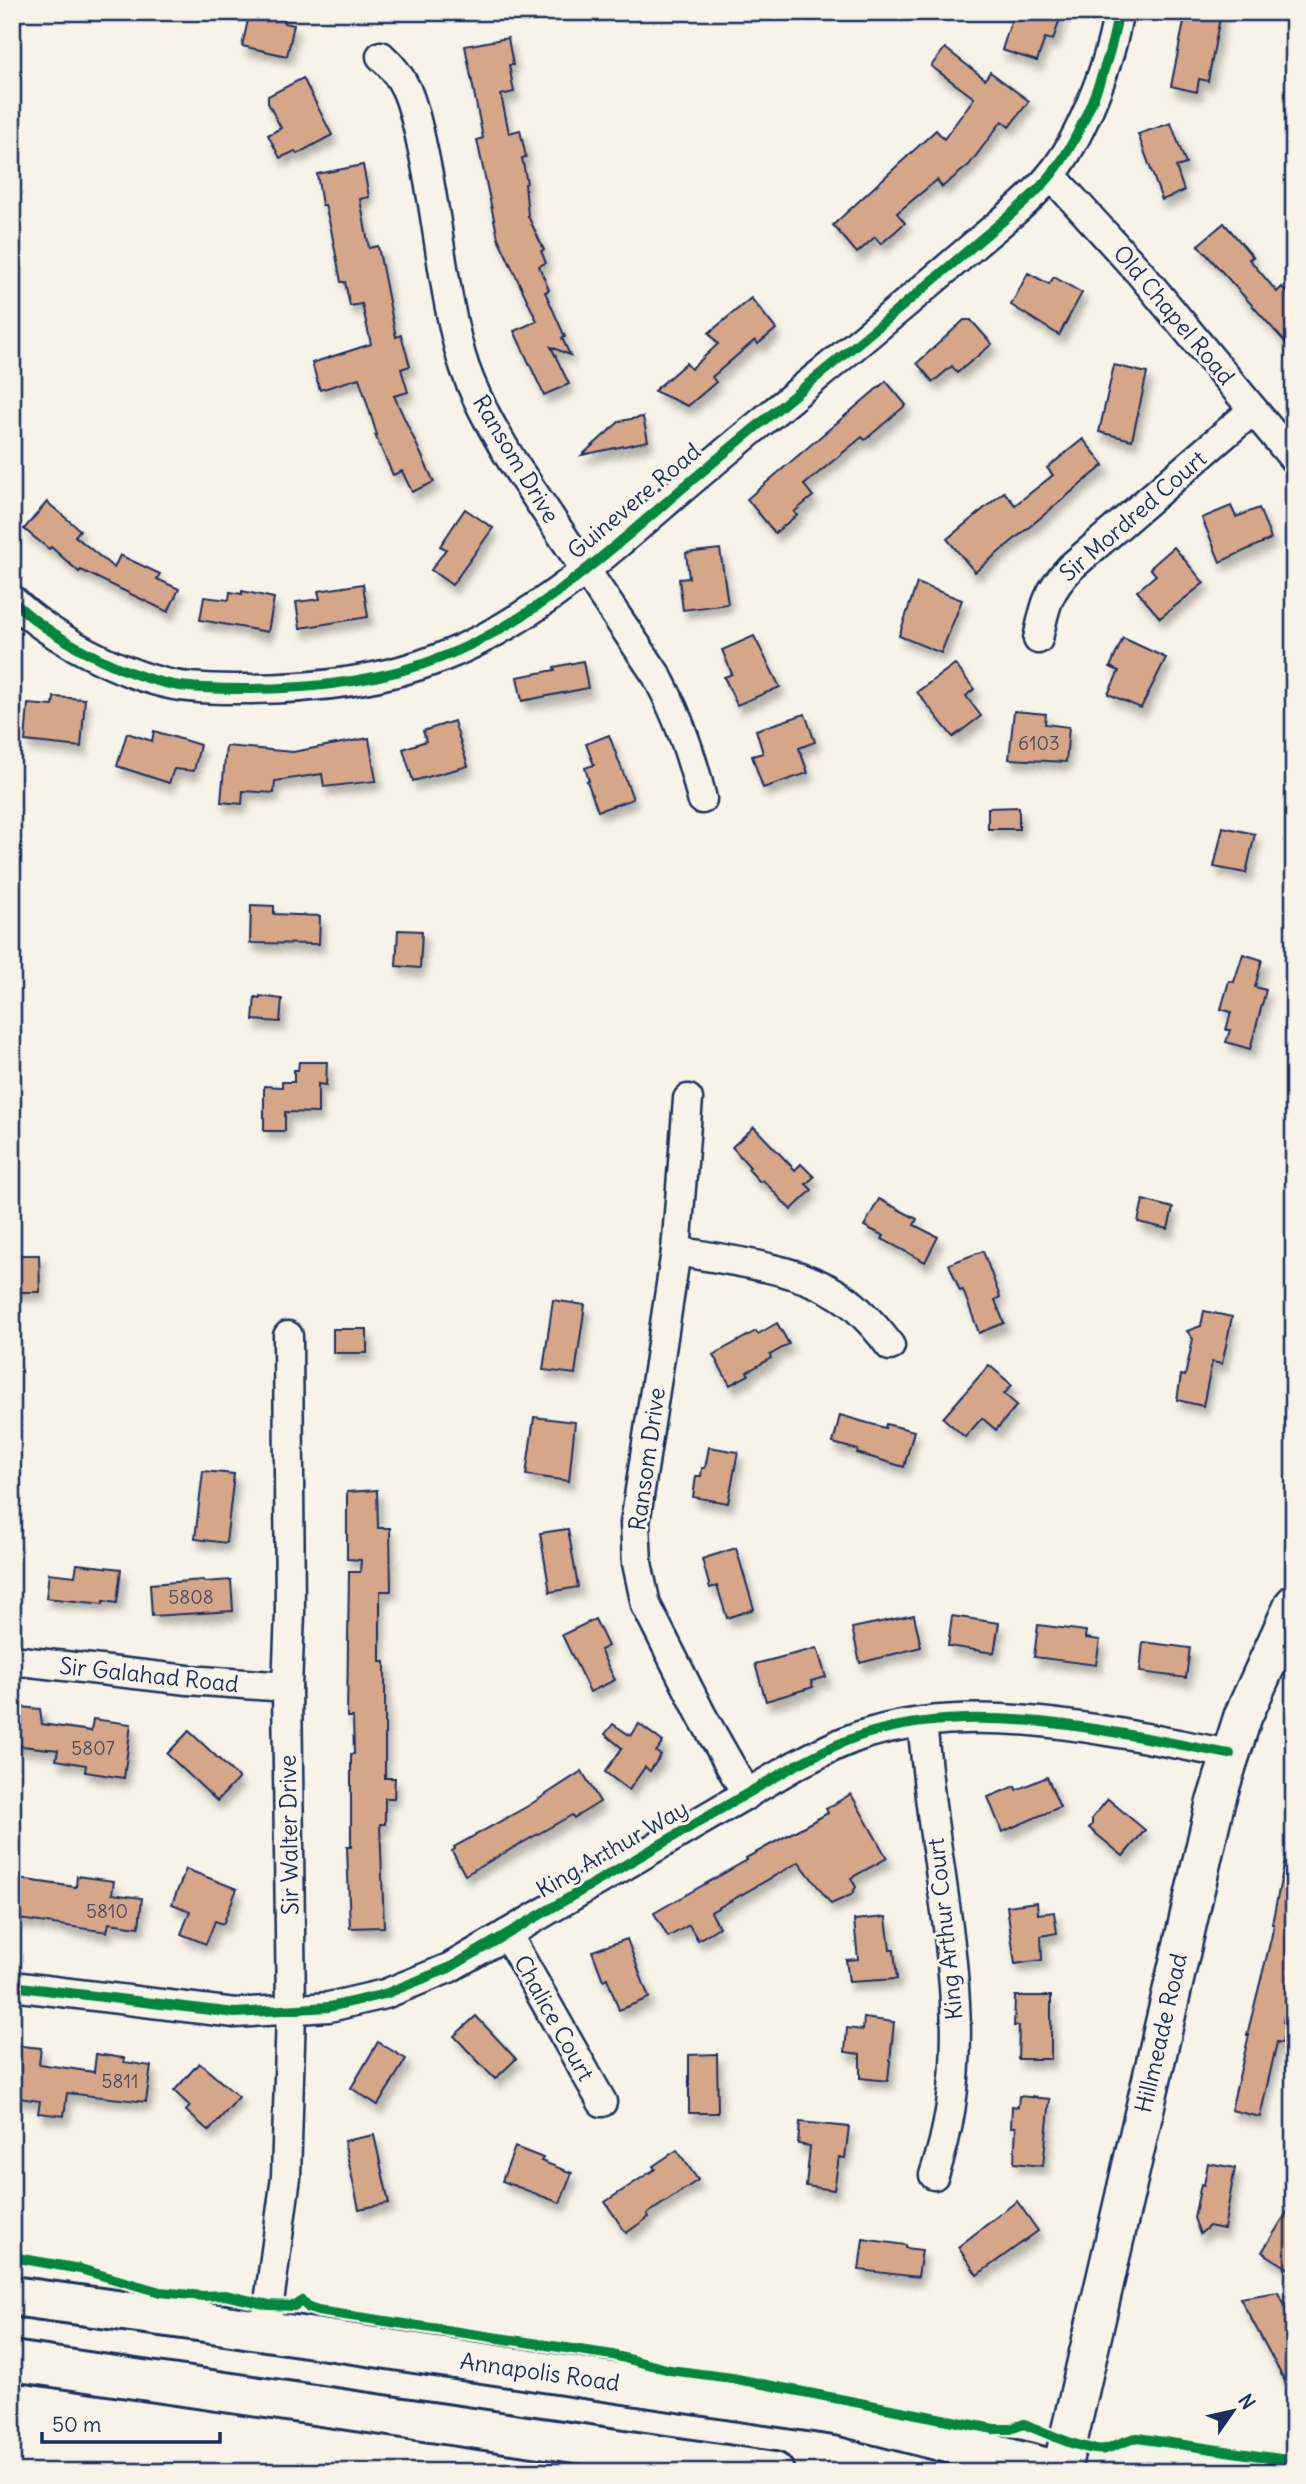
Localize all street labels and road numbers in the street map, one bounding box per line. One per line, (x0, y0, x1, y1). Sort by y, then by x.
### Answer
street label: Old Chapel Road (1107, 239, 1241, 390)
street label: Ransom Drive (467, 389, 566, 528)
street label: Guinevere Road (561, 436, 706, 565)
street label: Sir Mordred Court (1053, 444, 1212, 587)
street label: Ransom Drive (622, 1385, 671, 1532)
street label: Sir Galahad Road (58, 1651, 240, 1698)
street label: Sir Walter Drive (273, 1755, 304, 1915)
street label: King Arthur Way (531, 1793, 693, 1904)
street label: King Arthur Court (921, 1836, 968, 2021)
street label: Chalice Court (508, 1950, 601, 2086)
street label: Hillmeade Road (1128, 1950, 1193, 2115)
street label: Annapolis Road (458, 2346, 622, 2397)

